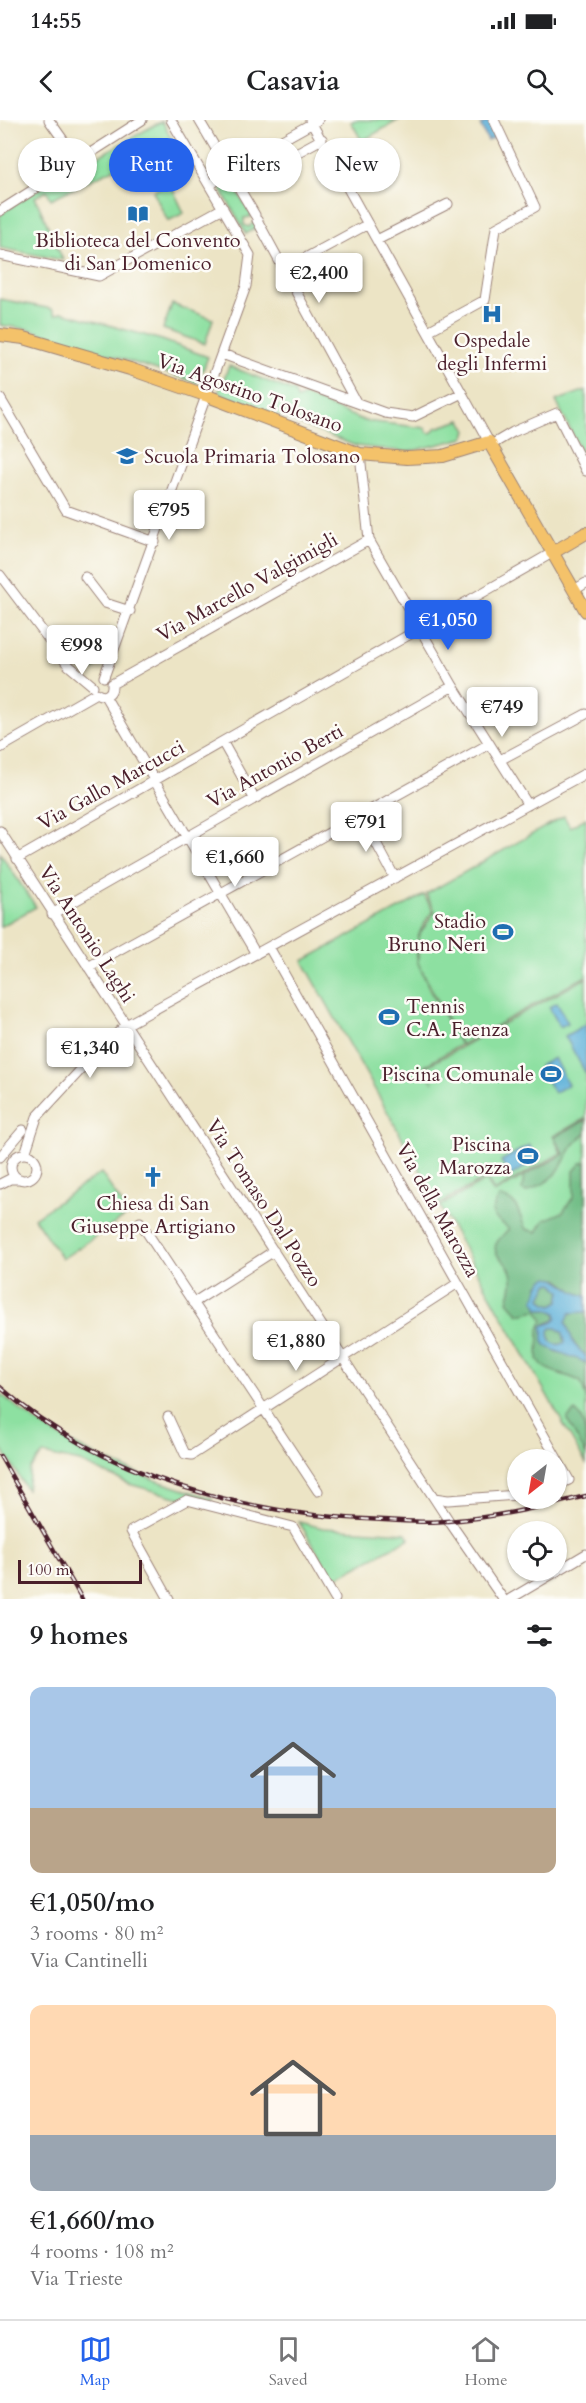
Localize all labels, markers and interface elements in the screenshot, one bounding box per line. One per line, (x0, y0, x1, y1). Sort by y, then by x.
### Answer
text: 14:55 (30, 6, 81, 36)
text: Casavia (246, 63, 340, 100)
icon: back (30, 65, 63, 98)
icon: search (523, 65, 556, 98)
chip: Buy (18, 138, 97, 192)
chip: Rent (109, 138, 194, 192)
chip: Filters (206, 138, 302, 192)
chip: New (314, 138, 400, 192)
library icon: Biblioteca del Convento di San Domenico (126, 202, 150, 226)
place label: Biblioteca del Convento di San Domenico (35, 227, 241, 277)
pin: €2,400 (270, 253, 368, 304)
text: €2,400 (290, 259, 348, 286)
hospital icon: Ospedale degli Infermi (480, 302, 504, 326)
place label: Ospedale degli Infermi (437, 327, 547, 377)
street label: Via Agostino Tolosano (153, 347, 347, 439)
place label: Scuola Primaria Tolosano (144, 443, 360, 470)
school or university icon: Scuola Primaria Tolosano (115, 444, 139, 468)
pin: €795 (133, 490, 205, 541)
text: €795 (148, 496, 190, 523)
street label: Via Marcello Valgimigli (152, 526, 343, 648)
pin: €1,050 (399, 600, 497, 651)
text: €1,050 (419, 606, 477, 633)
pin: €998 (46, 625, 118, 676)
text: €998 (61, 631, 103, 658)
pin: €749 (466, 687, 538, 738)
text: €749 (481, 693, 523, 720)
street label: Via Antonio Berti (202, 717, 348, 815)
street label: Via Gallo Marcucci (33, 733, 190, 837)
pin: €791 (330, 802, 402, 853)
text: €791 (345, 808, 387, 835)
pin: €1,660 (186, 837, 284, 888)
text: €1,660 (206, 843, 264, 870)
street label: Via Antonio Laghi (32, 860, 142, 1008)
place label: Stadio Bruno Neri (388, 908, 486, 958)
sports icon: Stadio Bruno Neri (491, 920, 515, 944)
place label: Tennis C.A. Faenza (406, 993, 509, 1043)
sports icon: Tennis C.A. Faenza (377, 1005, 401, 1029)
pin: €1,340 (41, 1028, 139, 1079)
text: €1,340 (61, 1034, 119, 1061)
place label: Piscina Comunale (382, 1061, 534, 1088)
sports icon: Piscina Comunale (539, 1062, 563, 1086)
street label: Via Tomaso Dal Pozzo (200, 1114, 329, 1292)
place label: Piscina Marozza (439, 1131, 511, 1181)
street label: Via della Marozza (390, 1138, 486, 1283)
sports icon: Piscina Marozza (516, 1144, 540, 1168)
church icon: Chiesa di San Giuseppe Artigiano (141, 1165, 165, 1189)
place label: Chiesa di San Giuseppe Artigiano (70, 1190, 236, 1240)
pin: €1,880 (247, 1321, 345, 1372)
text: €1,880 (267, 1327, 325, 1354)
north arrow (507, 1449, 567, 1509)
map controls (507, 1449, 567, 1581)
button: locate (507, 1521, 567, 1581)
scale bar (18, 1557, 142, 1584)
text: 100 m (27, 1559, 69, 1581)
text: 9 homes (30, 1618, 128, 1653)
icon: filters (523, 1619, 556, 1652)
icon: home (239, 1726, 347, 1834)
text: €1,050/mo (30, 1885, 155, 1920)
text: 3 rooms · 80 m² (30, 1920, 163, 1947)
text: Via Cantinelli (30, 1947, 148, 1974)
icon: home (239, 2044, 347, 2152)
text: €1,660/mo (30, 2203, 155, 2238)
text: 4 rooms · 108 m² (30, 2238, 174, 2265)
text: Via Trieste (30, 2265, 123, 2292)
tab: Map (79, 2333, 112, 2391)
tab: Saved (269, 2333, 307, 2391)
tab: Home (465, 2333, 507, 2391)

